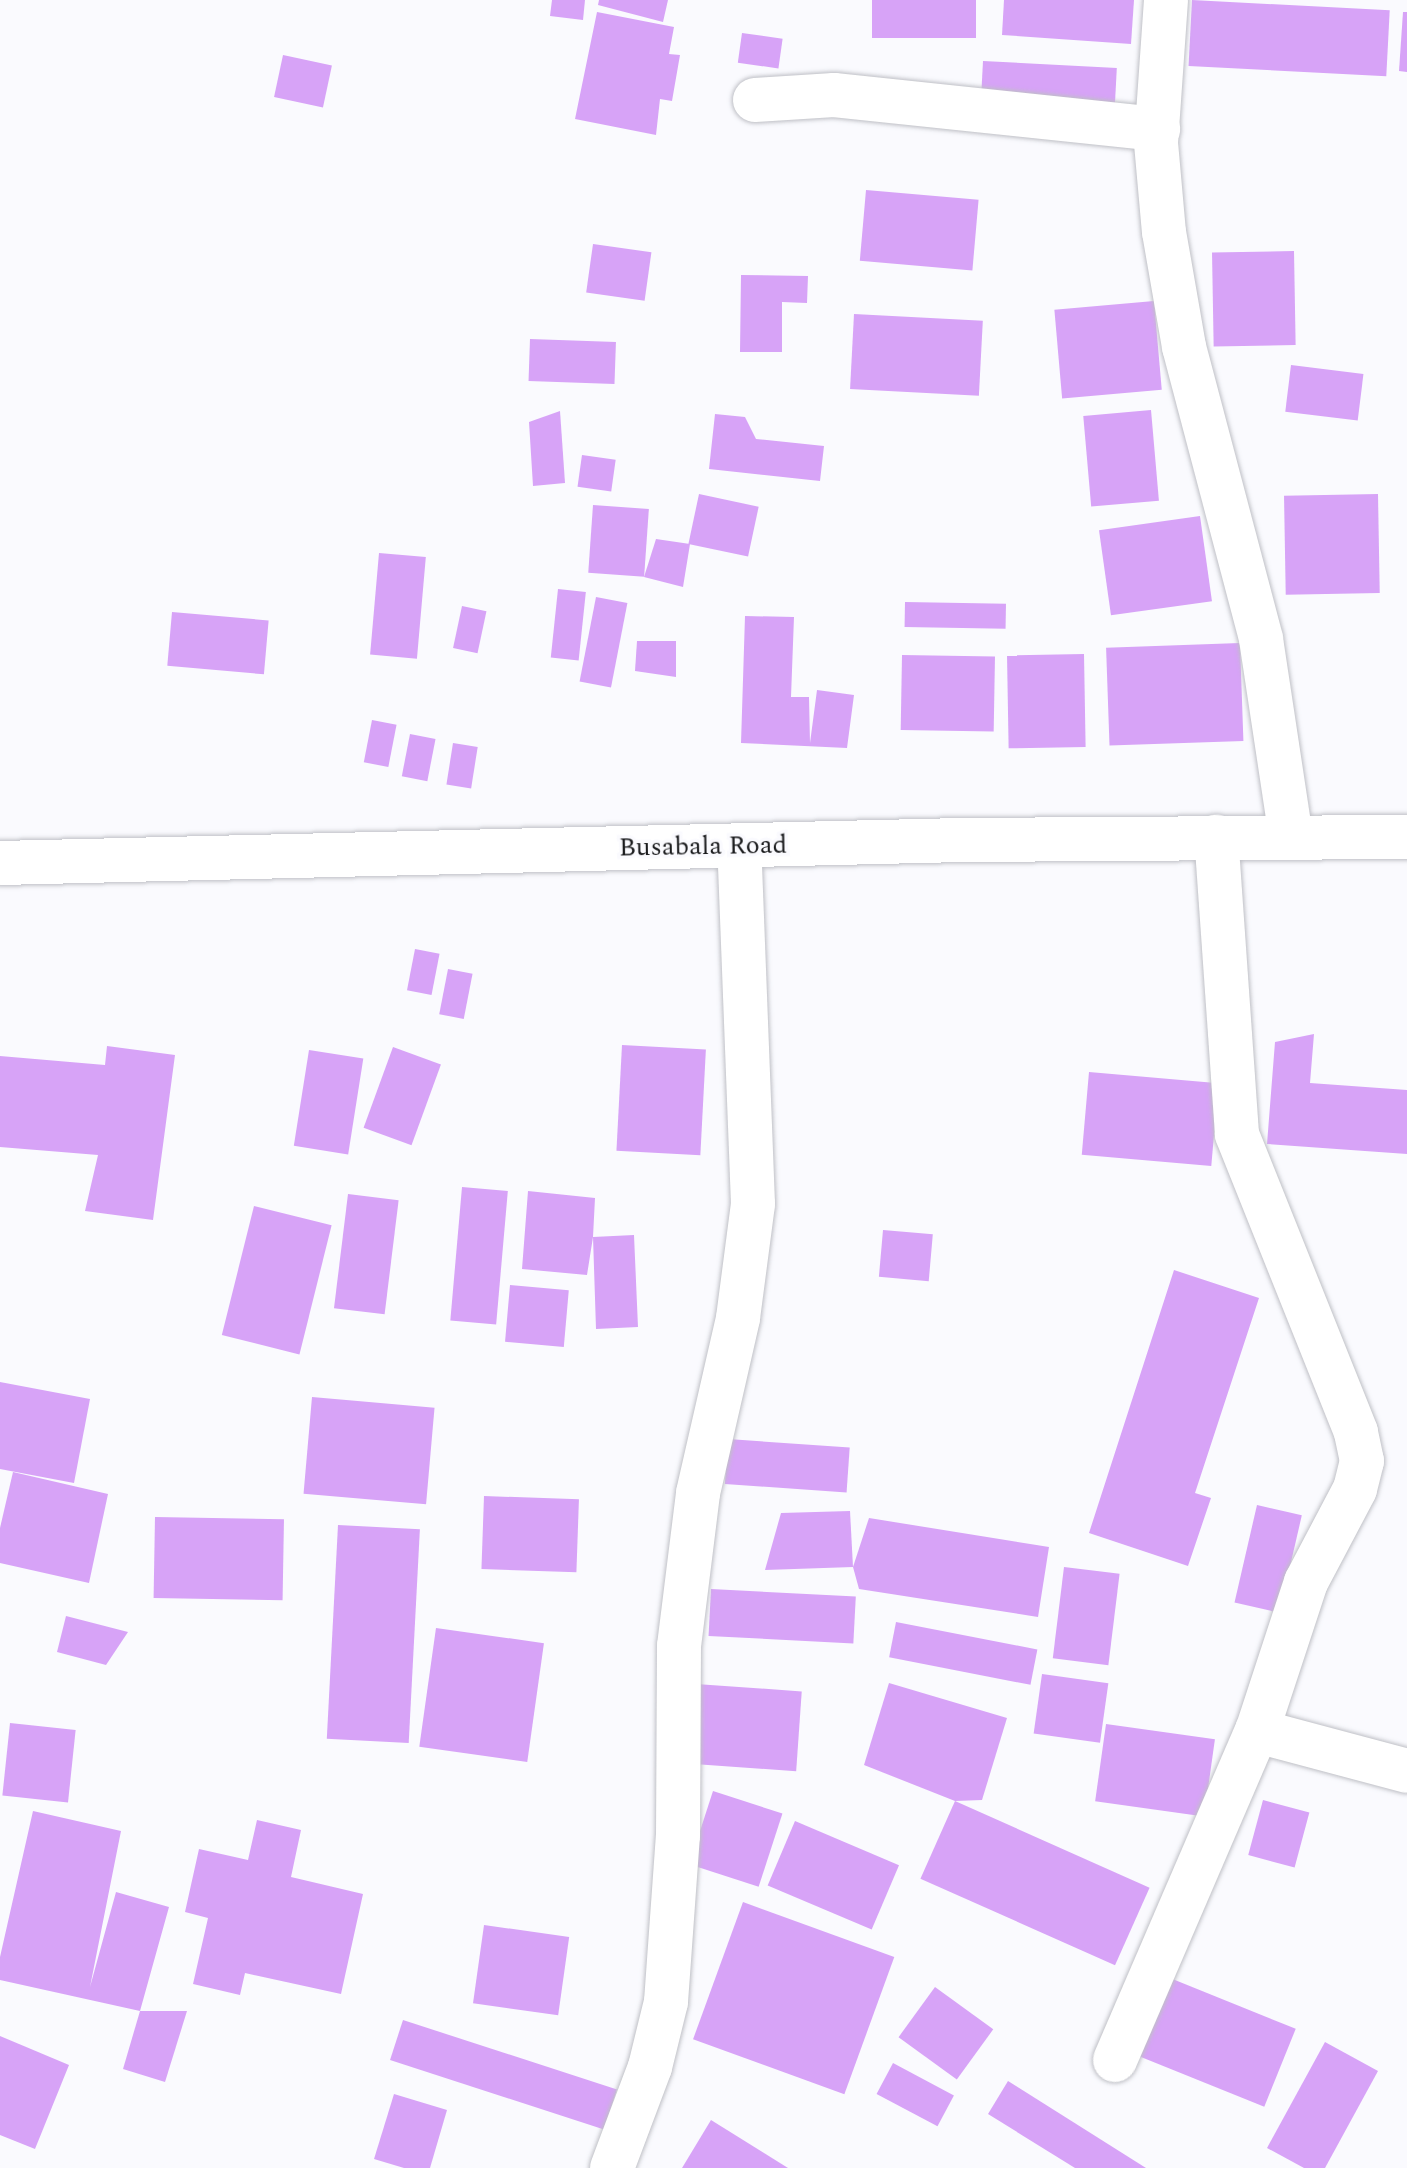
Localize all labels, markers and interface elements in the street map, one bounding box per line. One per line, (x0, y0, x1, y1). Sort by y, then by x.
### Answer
street label: Busabala Road (619, 830, 787, 864)

